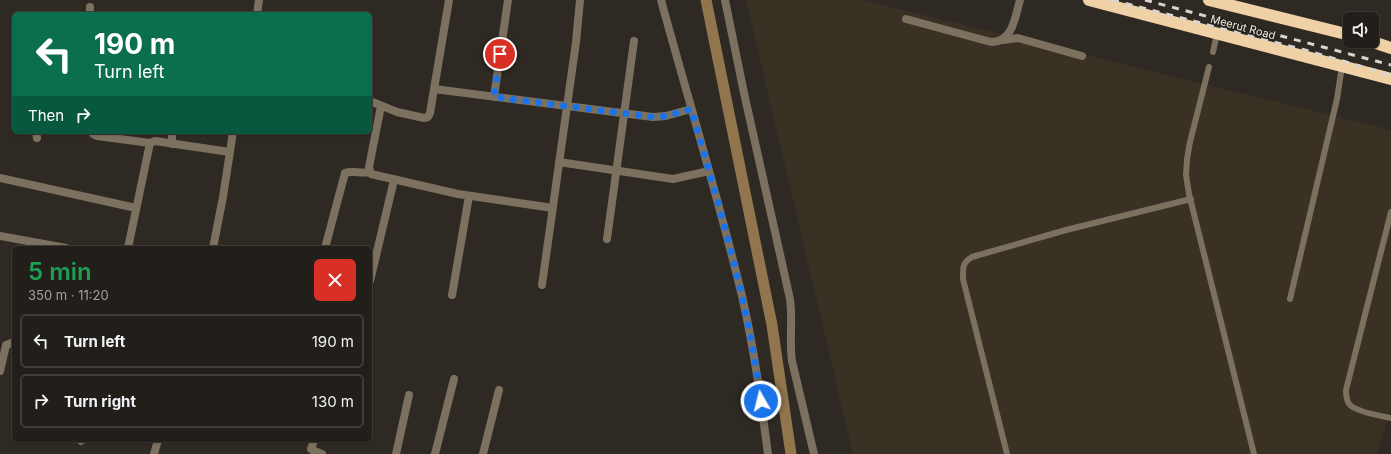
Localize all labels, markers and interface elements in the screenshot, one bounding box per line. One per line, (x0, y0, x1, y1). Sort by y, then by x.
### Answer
street label: Meerut Road (1209, 12, 1277, 42)
map controls (1343, 12, 1379, 48)
button: sound (1343, 12, 1379, 48)
text: 190 m (94, 27, 175, 61)
icon: left (28, 28, 80, 80)
pin (483, 37, 517, 71)
icon: arrive (489, 43, 511, 65)
text: Turn left (94, 61, 164, 82)
icon: right (72, 104, 94, 126)
text: Then (28, 106, 64, 125)
text: 5 min (28, 257, 92, 286)
button: close (314, 259, 356, 301)
text: 350 m · 11:20 (28, 287, 109, 303)
icon: left (30, 330, 52, 352)
text: Turn left (64, 332, 125, 351)
text: 190 m (312, 332, 354, 351)
position arrow (740, 380, 782, 422)
icon: right (30, 390, 52, 412)
text: Turn right (64, 392, 136, 411)
text: 130 m (312, 392, 354, 411)

